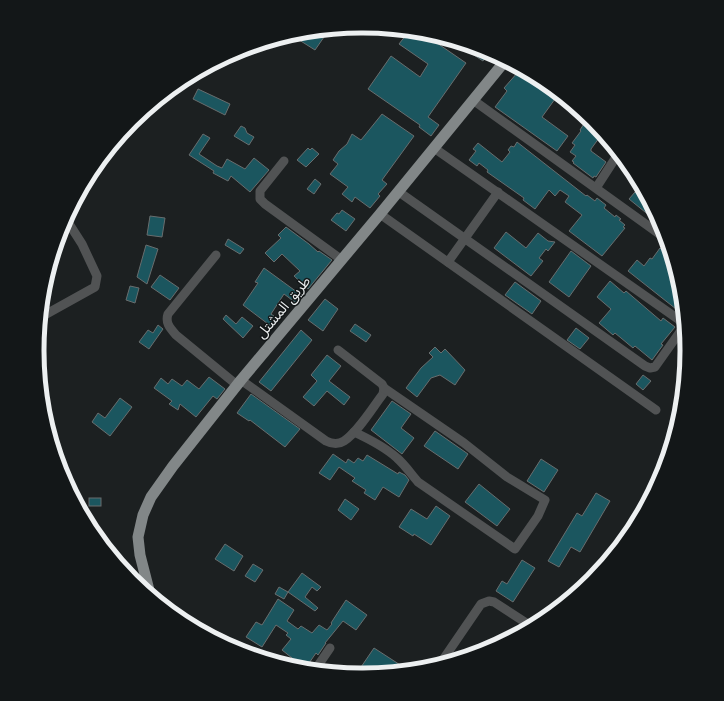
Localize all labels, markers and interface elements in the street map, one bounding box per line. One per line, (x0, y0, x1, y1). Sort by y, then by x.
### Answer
street label: طريق المشتل (252, 272, 315, 342)

